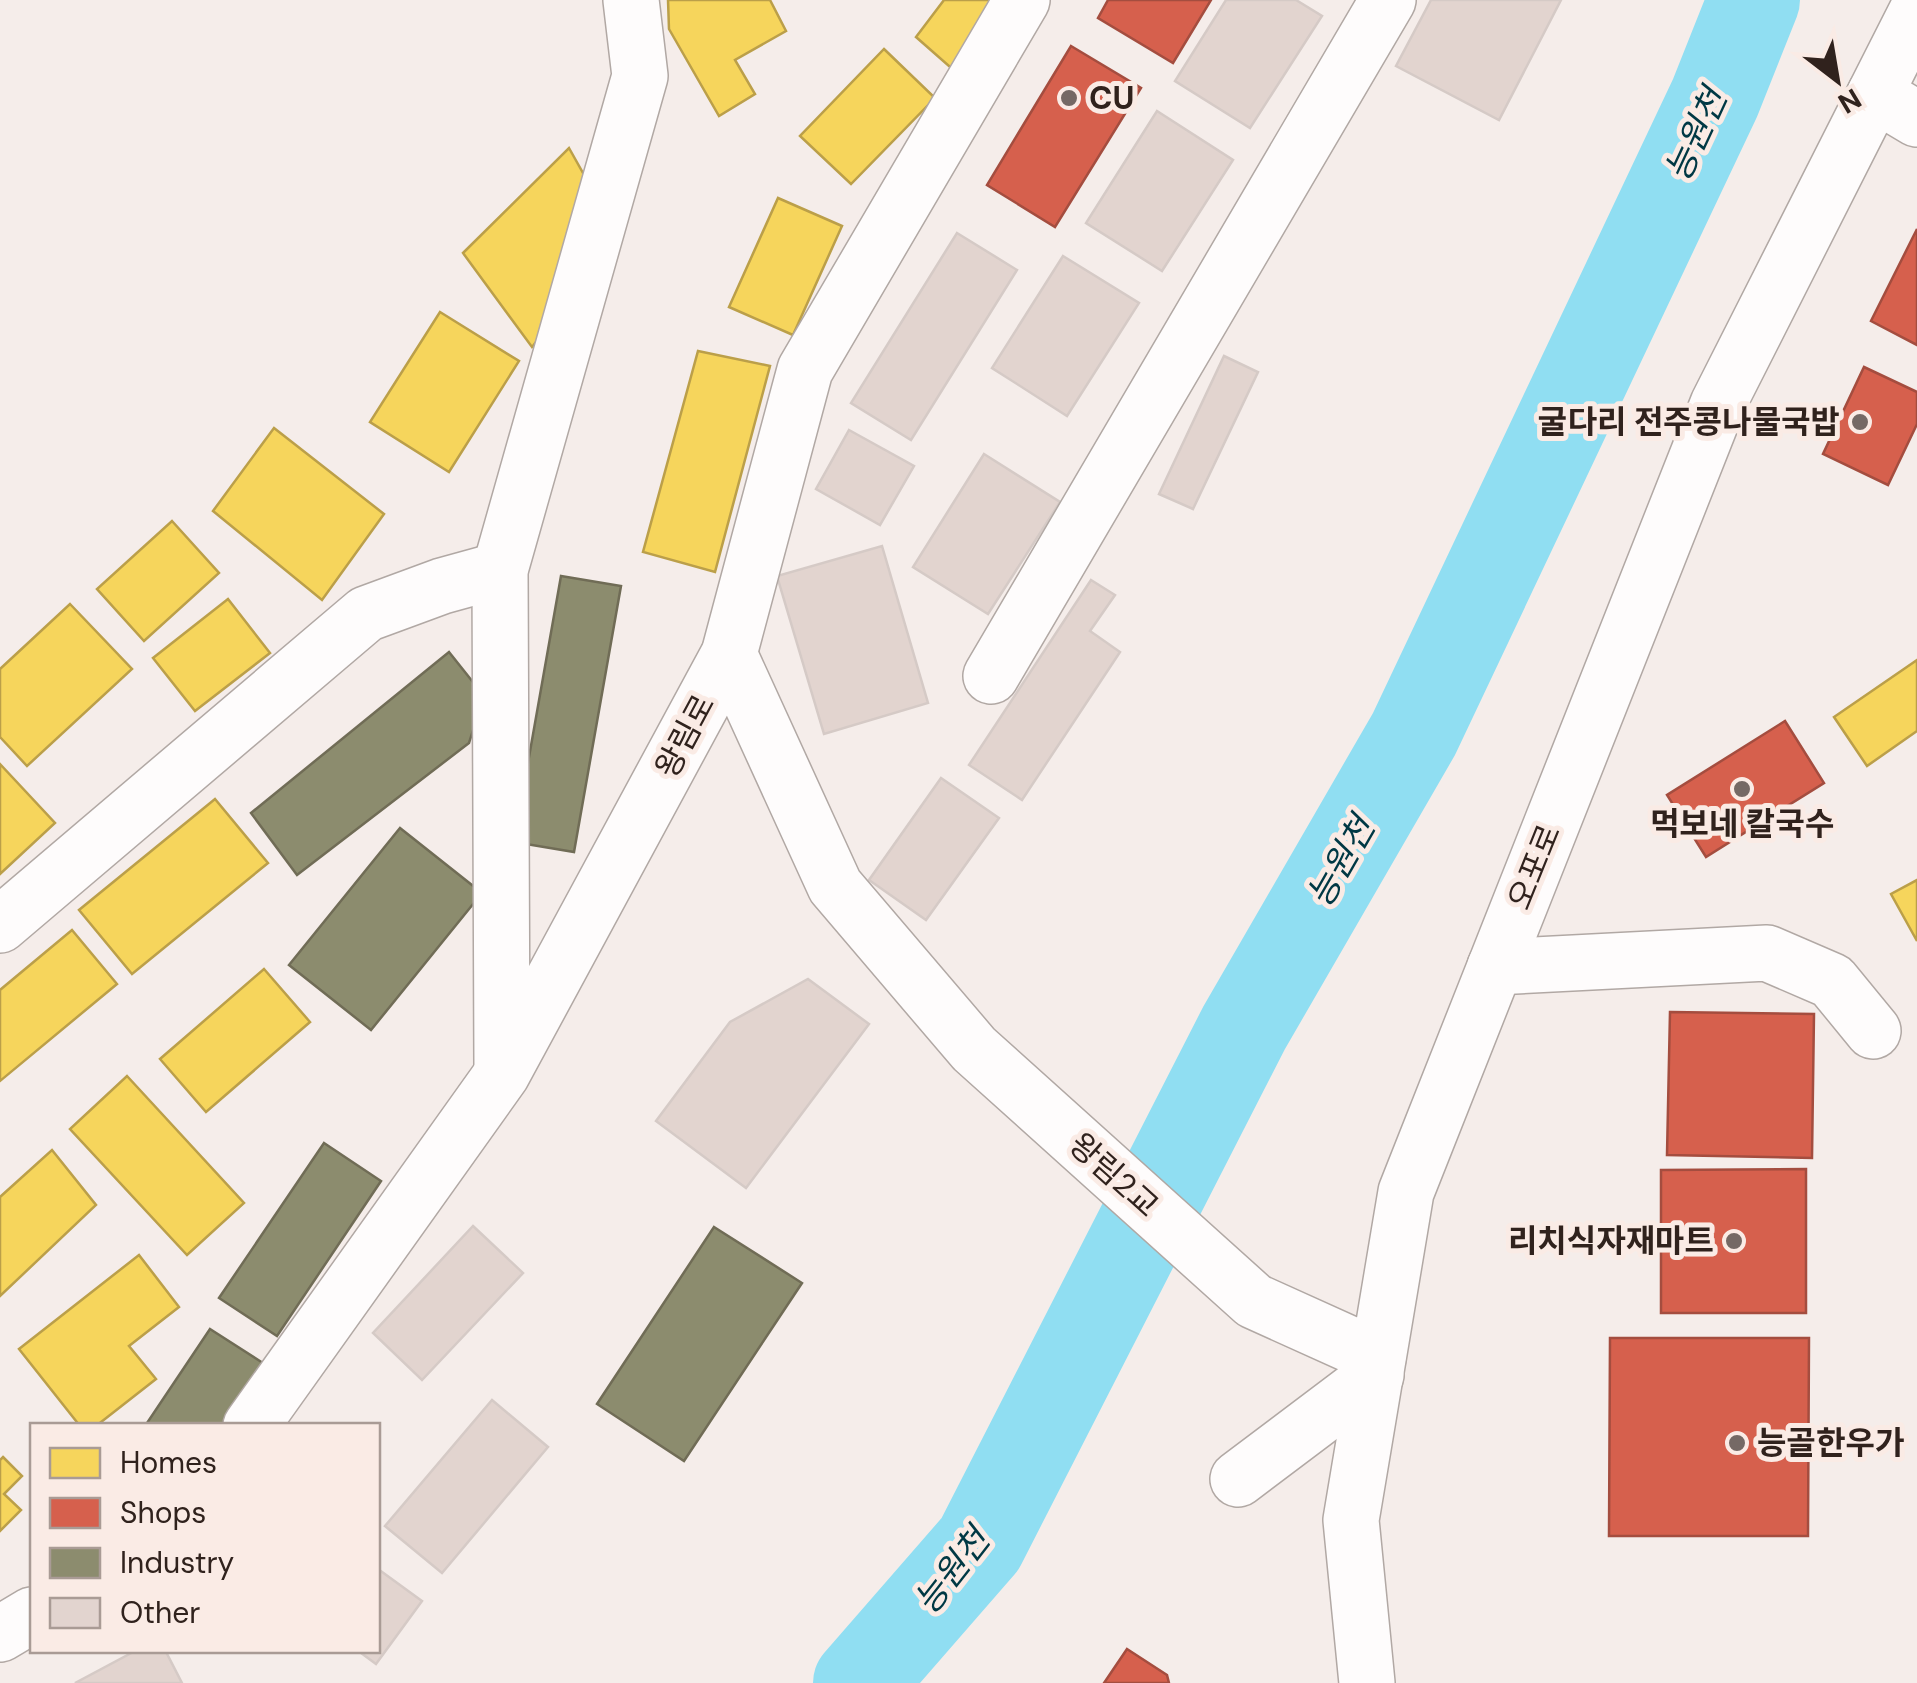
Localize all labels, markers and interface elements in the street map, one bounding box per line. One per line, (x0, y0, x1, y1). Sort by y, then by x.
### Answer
north arrow (1787, 30, 1887, 130)
place label: CU (1089, 77, 1135, 119)
water label: 능원천 (1655, 78, 1739, 188)
text: N (1831, 80, 1868, 122)
marker: CU (1058, 87, 1080, 109)
place label: 굴다리 전주콩나물국밥 (1538, 401, 1840, 443)
marker: 굴다리 전주콩나물국밥 (1849, 411, 1871, 433)
street label: 왕림로 (646, 687, 724, 785)
marker: 먹보네 칼국수 (1731, 778, 1753, 800)
place label: 먹보네 칼국수 (1650, 803, 1834, 845)
water label: 능원천 (1297, 805, 1387, 915)
street label: 오포로 (1498, 818, 1570, 916)
street label: 왕림2교 (1060, 1124, 1168, 1226)
place label: 리치식자재마트 (1508, 1220, 1714, 1262)
marker: 리치식자재마트 (1723, 1230, 1745, 1252)
place label: 능골한우가 (1757, 1422, 1905, 1464)
legend (30, 1423, 380, 1653)
marker: 능골한우가 (1726, 1432, 1748, 1454)
text: Homes (120, 1443, 217, 1482)
text: Shops (120, 1493, 206, 1532)
water label: 능원천 (904, 1516, 1002, 1623)
text: Industry (120, 1543, 234, 1582)
text: Other (120, 1593, 200, 1632)

